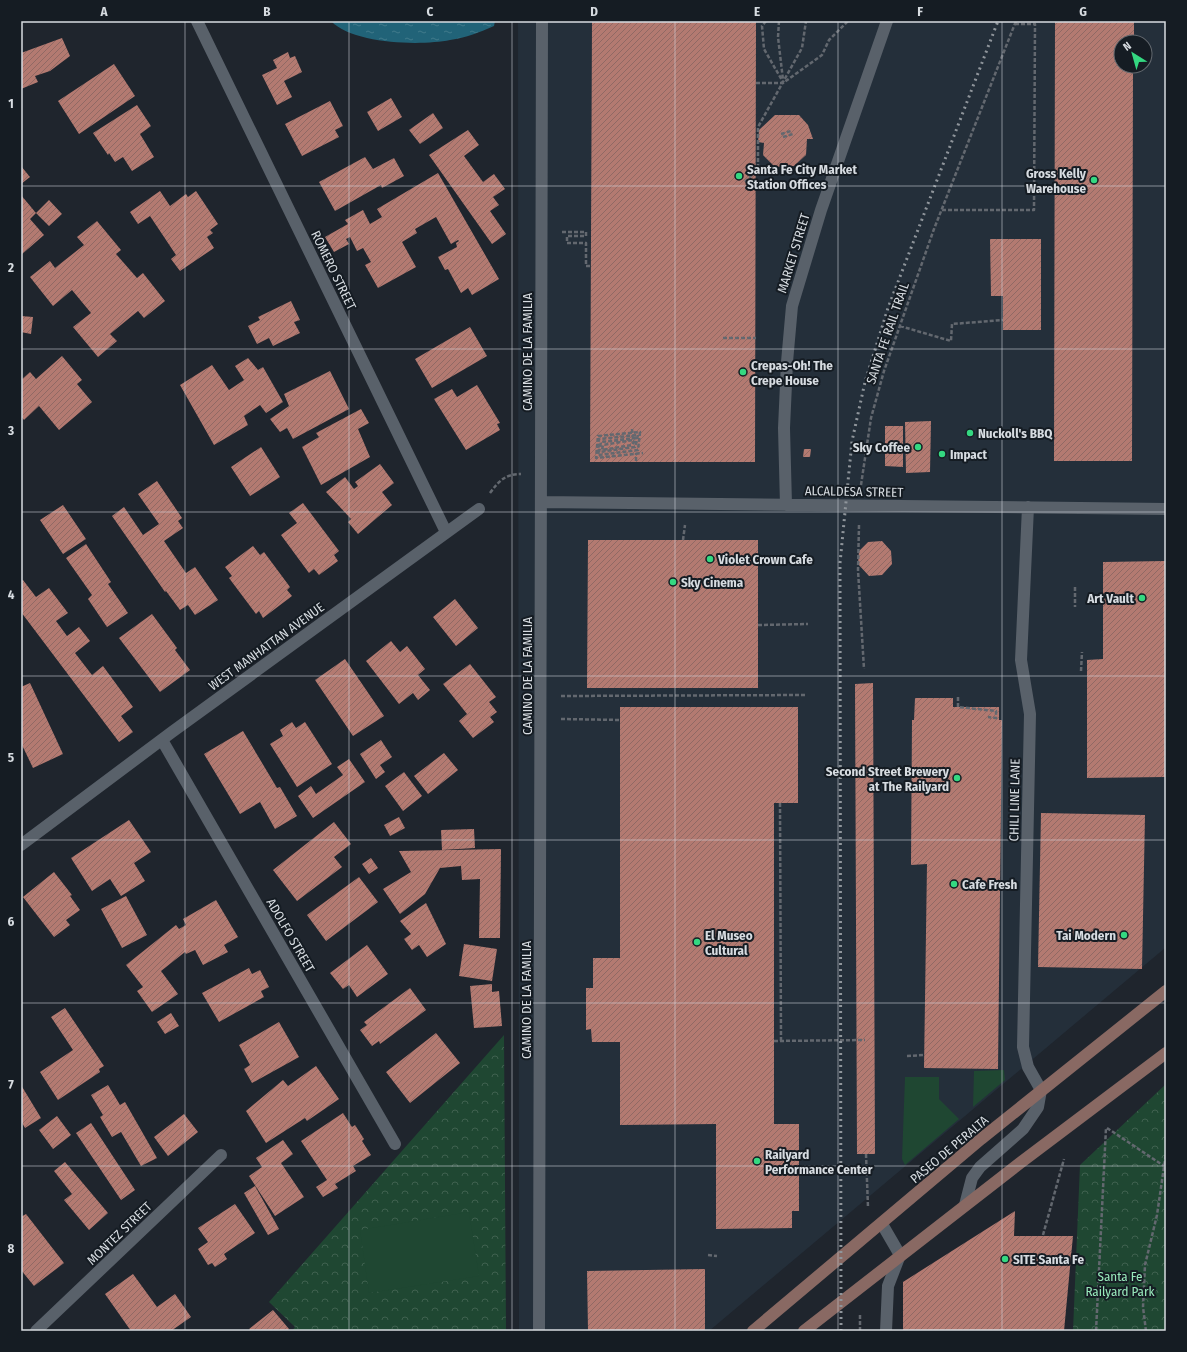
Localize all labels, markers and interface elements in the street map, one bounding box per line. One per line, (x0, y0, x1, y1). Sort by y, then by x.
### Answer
text: A (99, 4, 108, 19)
text: B (263, 4, 271, 19)
text: C (427, 4, 434, 19)
text: D (590, 4, 598, 19)
text: E (754, 4, 760, 19)
text: F (917, 4, 923, 19)
text: G (1079, 4, 1087, 19)
north arrow (1113, 34, 1153, 74)
text: N (1121, 39, 1134, 54)
text: 1 (8, 96, 14, 111)
place label: Santa Fe City Market Station Offices (747, 162, 857, 192)
place label: Gross Kelly Warehouse (1026, 166, 1087, 196)
marker: Santa Fe City Market Station Offices (734, 171, 744, 181)
marker: Gross Kelly Warehouse (1089, 175, 1099, 185)
street label: MARKET STREET (774, 211, 813, 295)
street label: ROMERO STREET (308, 228, 359, 312)
text: 2 (7, 260, 14, 275)
street label: SANTA FE RAIL TRAIL (863, 280, 912, 386)
street label: CAMINO DE LA FAMILIA (520, 293, 535, 411)
place label: Crepas-Oh! The Crepe House (751, 358, 833, 388)
marker: Crepas-Oh! The Crepe House (738, 367, 748, 377)
text: 3 (7, 423, 14, 438)
place label: Nuckoll's BBQ (978, 426, 1053, 441)
marker: Nuckoll's BBQ (965, 428, 975, 438)
place label: Sky Coffee (853, 440, 910, 455)
marker: Sky Coffee (913, 442, 923, 452)
place label: Impact (950, 447, 988, 462)
marker: Impact (937, 449, 947, 459)
street label: ALCALDESA STREET (805, 483, 903, 500)
place label: Violet Crown Cafe (717, 552, 813, 567)
marker: Violet Crown Cafe (705, 554, 715, 564)
place label: Sky Cinema (681, 575, 744, 590)
marker: Sky Cinema (668, 577, 678, 587)
text: 4 (8, 587, 15, 602)
place label: Art Vault (1086, 591, 1134, 606)
marker: Art Vault (1137, 593, 1147, 603)
street label: WEST MANHATTAN AVENUE (206, 599, 327, 693)
street label: CAMINO DE LA FAMILIA (520, 617, 535, 735)
text: 5 (8, 750, 14, 765)
street label: CHILI LINE LANE (1006, 758, 1023, 842)
place label: Second Street Brewery at The Railyard (826, 764, 950, 794)
marker: Second Street Brewery at The Railyard (952, 773, 962, 783)
place label: Cafe Fresh (962, 877, 1018, 892)
marker: Cafe Fresh (949, 879, 959, 889)
street label: ADOLFO STREET (263, 896, 318, 975)
text: 6 (8, 914, 15, 929)
place label: El Museo Cultural (705, 928, 753, 958)
place label: Tai Modern (1056, 928, 1116, 943)
marker: Tai Modern (1119, 930, 1129, 940)
marker: El Museo Cultural (692, 937, 702, 947)
street label: CAMINO DE LA FAMILIA (519, 941, 534, 1059)
text: 7 (8, 1077, 14, 1092)
street label: PASEO DE PERALTA (907, 1112, 991, 1186)
place label: Railyard Performance Center (765, 1147, 873, 1177)
marker: Railyard Performance Center (752, 1156, 762, 1166)
street label: MONTEZ STREET (84, 1199, 155, 1268)
text: 8 (8, 1241, 15, 1256)
place label: SITE Santa Fe (1013, 1252, 1084, 1267)
marker: SITE Santa Fe (1000, 1254, 1010, 1264)
park label: Santa Fe Railyard Park (1085, 1269, 1156, 1299)

